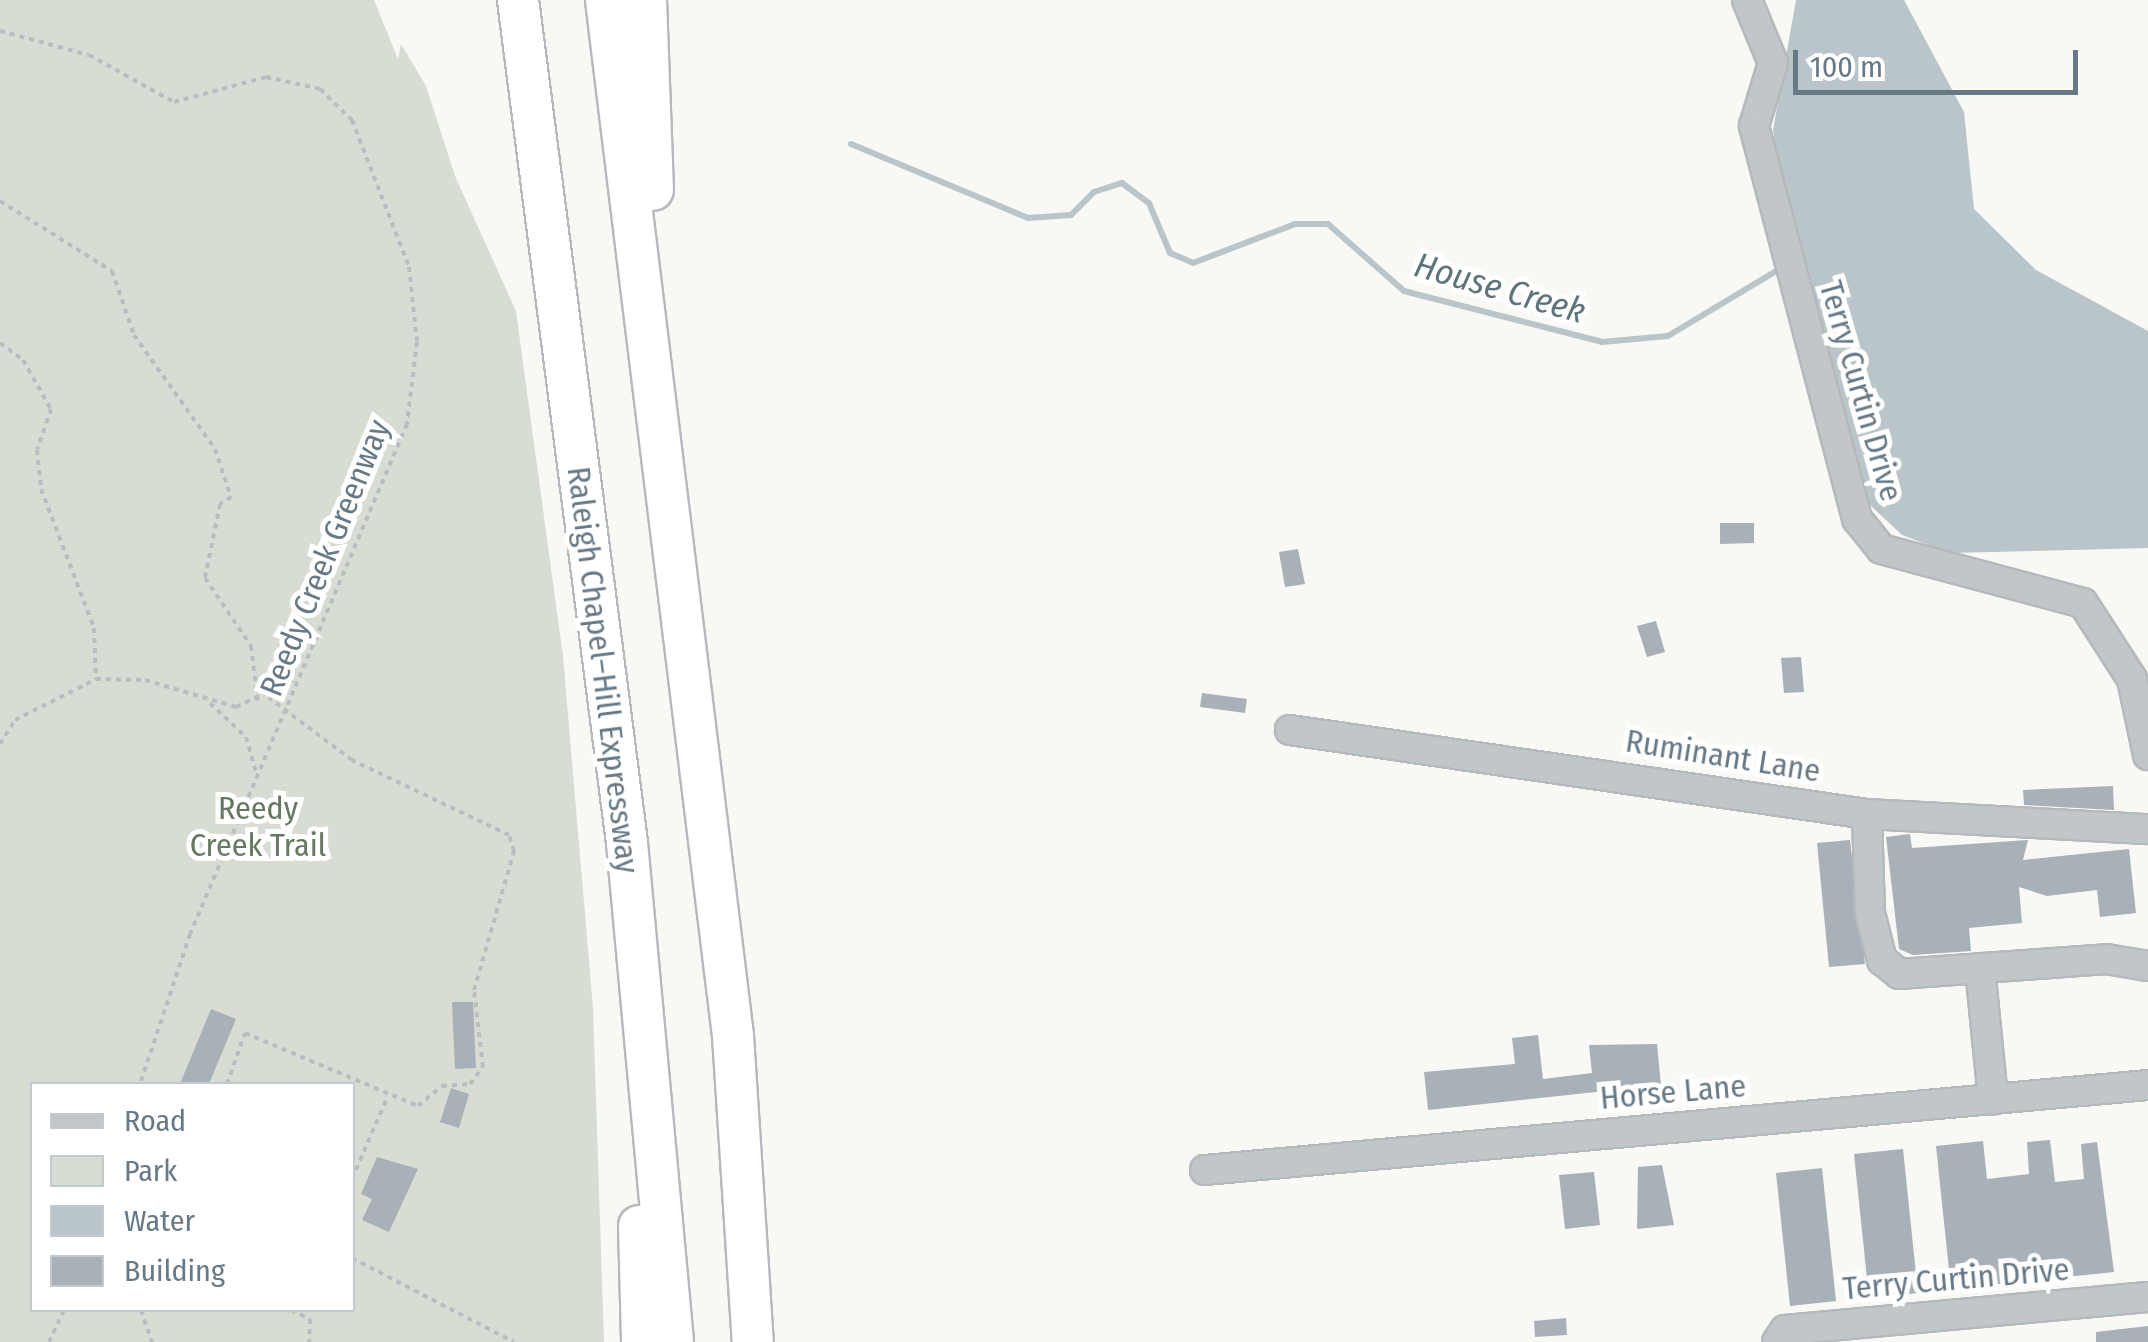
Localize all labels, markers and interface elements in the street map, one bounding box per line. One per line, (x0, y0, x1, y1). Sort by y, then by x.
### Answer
scale bar (1798, 30, 2083, 92)
text: 100 m (1810, 49, 1883, 85)
water label: House Creek (1410, 244, 1590, 332)
street label: Terry Curtin Drive (1811, 276, 1911, 506)
street label: Reedy Creek Greenway (252, 414, 398, 702)
street label: Raleigh Chapel–Hill Expressway (559, 464, 647, 876)
street label: Ruminant Lane (1623, 722, 1823, 790)
park label: Reedy Creek Trail (190, 790, 326, 865)
street label: Horse Lane (1598, 1067, 1748, 1117)
legend (30, 1082, 355, 1312)
text: Road (124, 1103, 186, 1139)
text: Park (124, 1153, 177, 1189)
text: Water (124, 1203, 195, 1239)
street label: Terry Curtin Drive (1841, 1250, 2071, 1308)
text: Building (124, 1253, 225, 1289)

